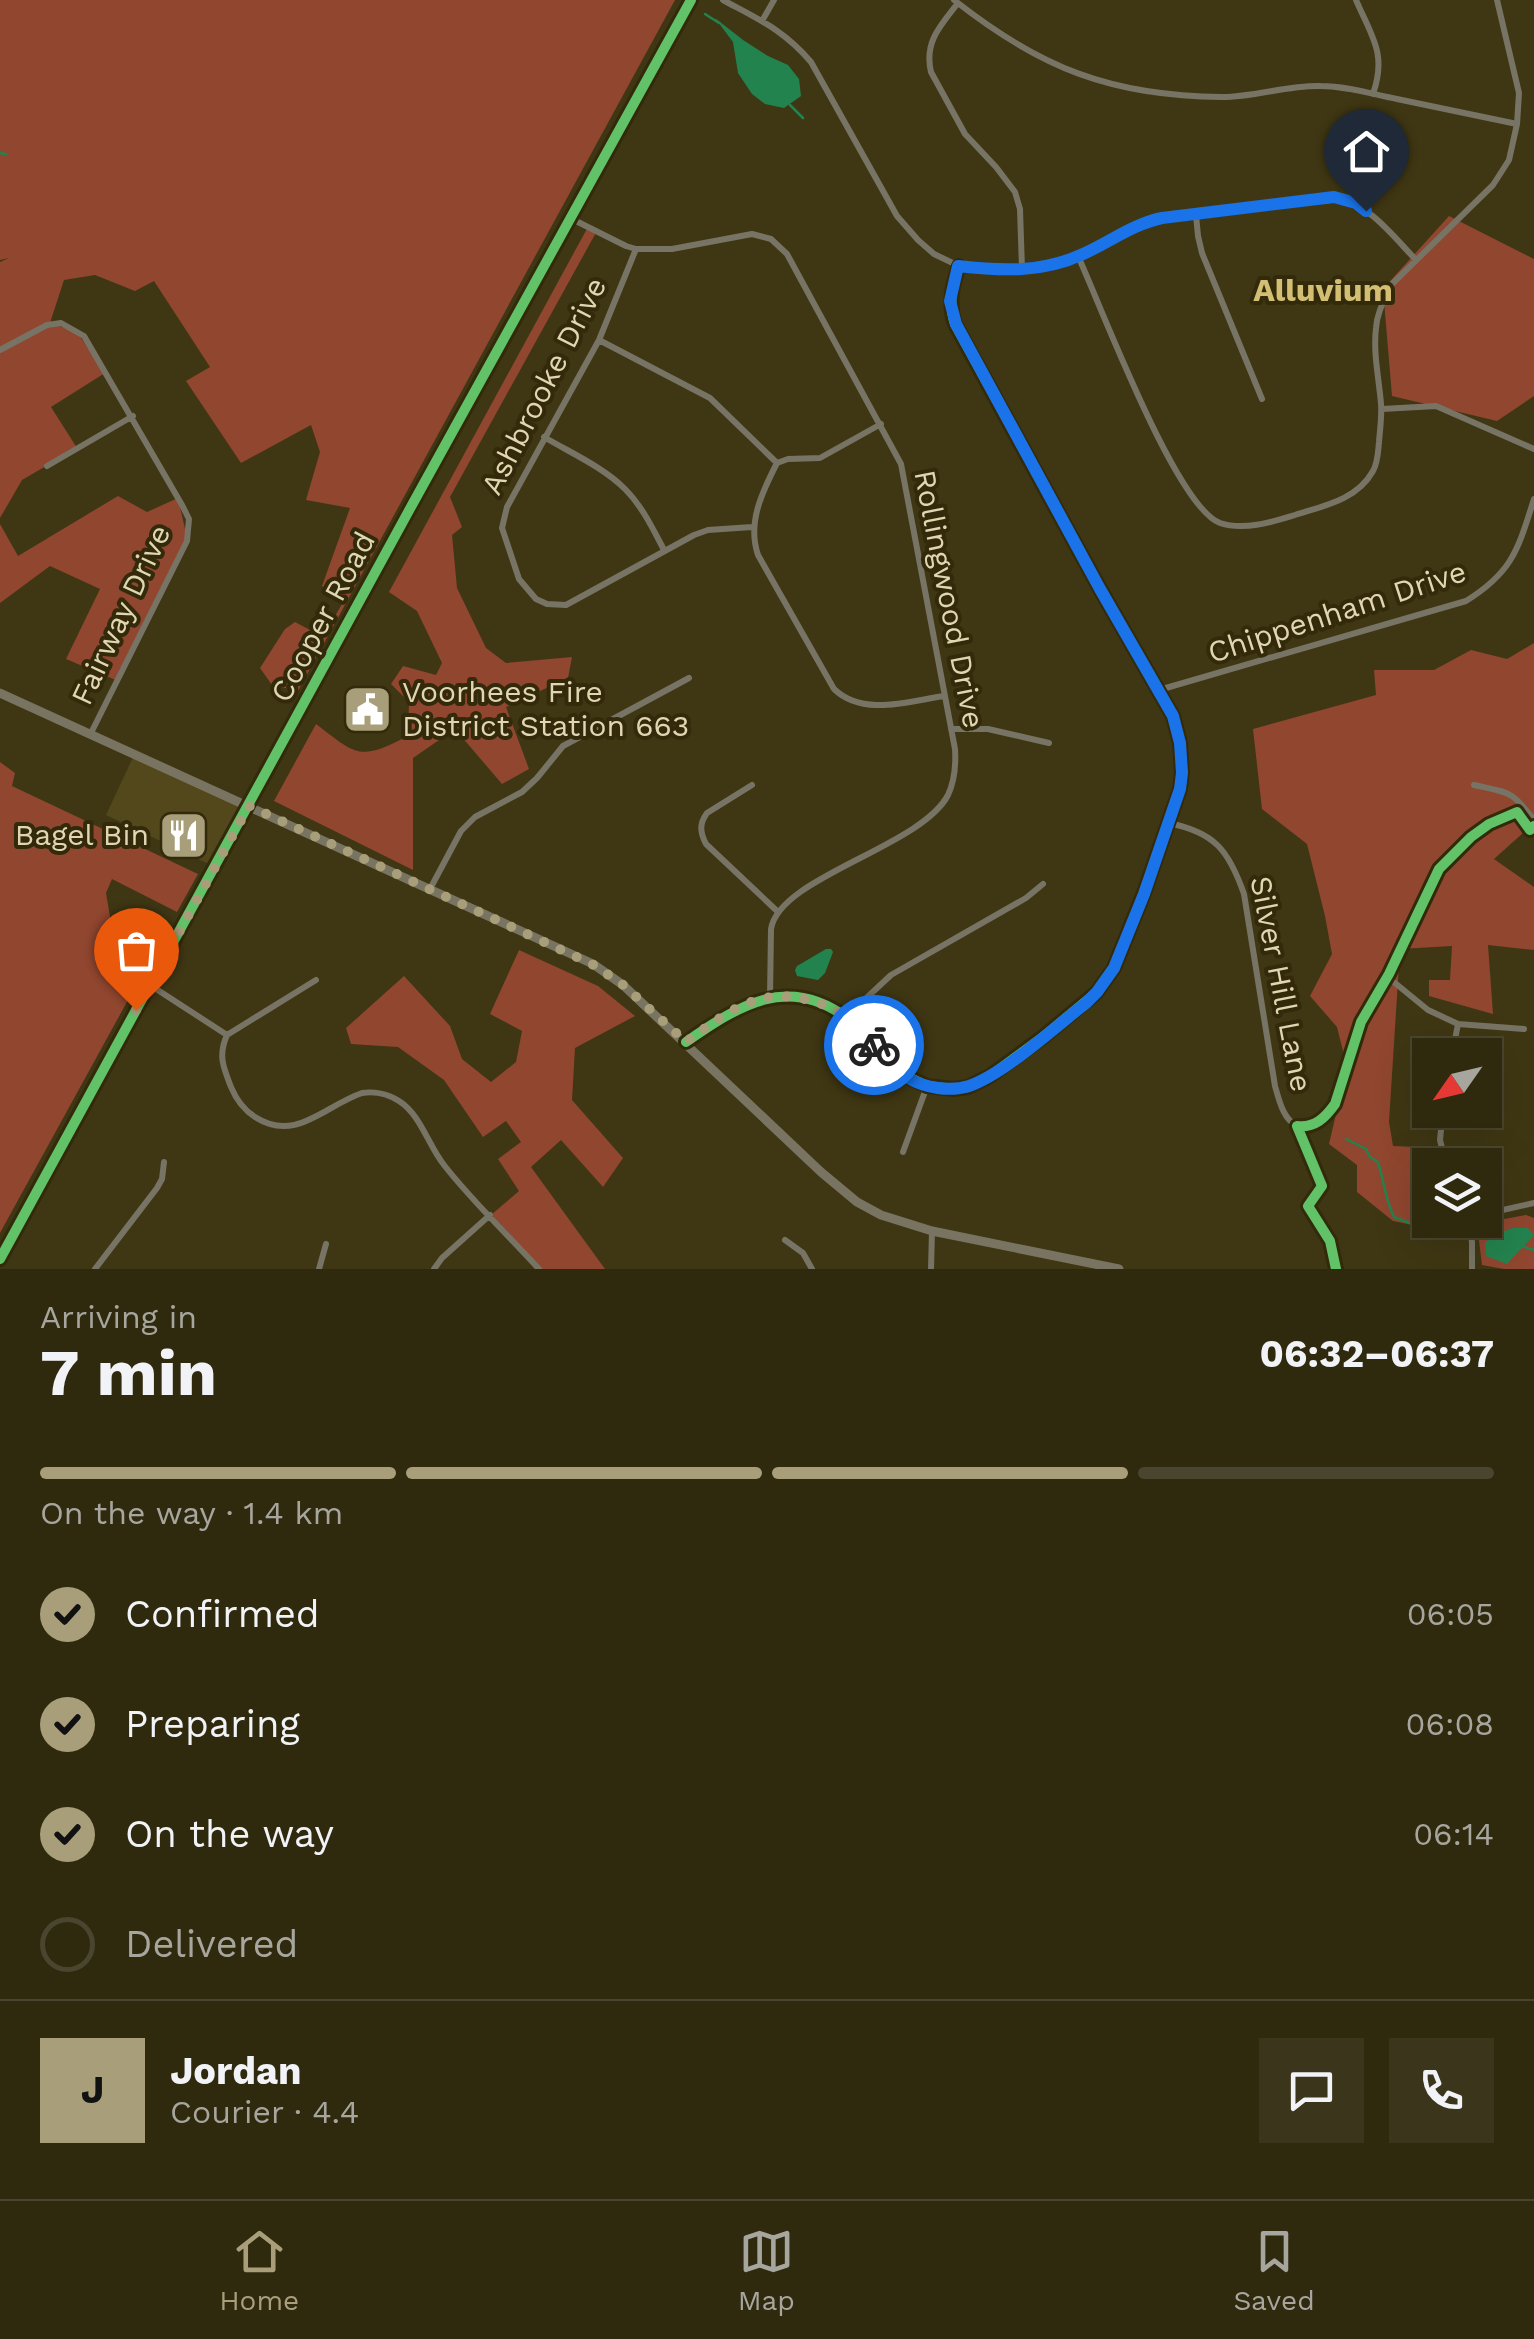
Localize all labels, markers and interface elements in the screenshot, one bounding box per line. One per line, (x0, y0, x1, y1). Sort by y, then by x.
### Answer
pin (1324, 109, 1409, 212)
icon: home (1339, 124, 1394, 179)
street label: Ashbrooke Drive (474, 271, 613, 500)
district label: Alluvium (1253, 271, 1393, 309)
street label: Rollingwood Drive (907, 467, 992, 731)
street label: Fairway Drive (64, 519, 177, 710)
street label: Cooper Road (263, 526, 382, 708)
street label: Chippenham Drive (1203, 553, 1470, 670)
place label: Voorhees Fire District Station 663 (402, 674, 689, 743)
public building icon: Voorhees Fire District Station 663 (341, 683, 393, 735)
restaurant icon: Bagel Bin (158, 809, 210, 861)
place label: Bagel Bin (15, 817, 149, 852)
street label: Silver Hill Lane (1243, 873, 1320, 1095)
pin (94, 908, 179, 1011)
icon: bag (109, 923, 164, 978)
courier (824, 995, 924, 1095)
icon: bike (847, 1018, 902, 1073)
north arrow (1412, 1038, 1502, 1128)
map controls (1412, 1038, 1502, 1238)
button: layers (1412, 1148, 1502, 1238)
text: Arriving in (40, 1298, 197, 1336)
text: 06:32–06:37 (1260, 1332, 1494, 1376)
text: 7 min (40, 1335, 217, 1411)
text: On the way · 1.4 km (40, 1494, 343, 1532)
icon: check (40, 1587, 95, 1642)
text: Confirmed (125, 1592, 320, 1636)
text: 06:05 (1407, 1595, 1494, 1633)
icon: check (40, 1697, 95, 1752)
text: Preparing (125, 1702, 300, 1746)
text: 06:08 (1406, 1705, 1494, 1743)
icon: check (40, 1807, 95, 1862)
text: On the way (125, 1812, 334, 1856)
text: 06:14 (1413, 1815, 1494, 1853)
text: Delivered (125, 1922, 298, 1966)
button: chat (1259, 2038, 1364, 2143)
button: phone (1389, 2038, 1494, 2143)
text: Jordan (170, 2049, 302, 2093)
text: J (81, 2068, 104, 2112)
text: Courier · 4.4 (170, 2093, 359, 2131)
tab: Home (219, 2224, 299, 2317)
tab: Map (738, 2224, 795, 2317)
tab: Saved (1233, 2224, 1315, 2317)

